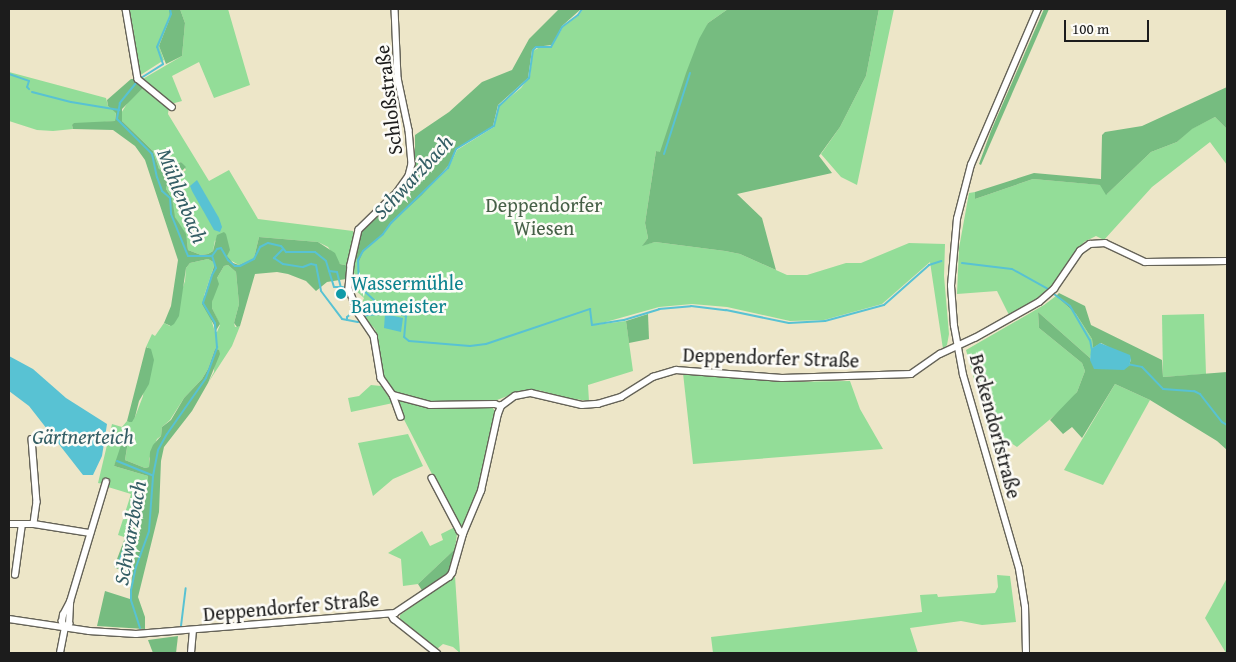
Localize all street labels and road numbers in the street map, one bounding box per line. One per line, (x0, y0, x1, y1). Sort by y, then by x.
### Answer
street label: Schloßstraße (369, 44, 407, 156)
street label: Deppendorfer Straße (682, 342, 860, 372)
street label: Beckendorfstraße (965, 351, 1027, 501)
street label: Deppendorfer Straße (202, 586, 380, 626)

